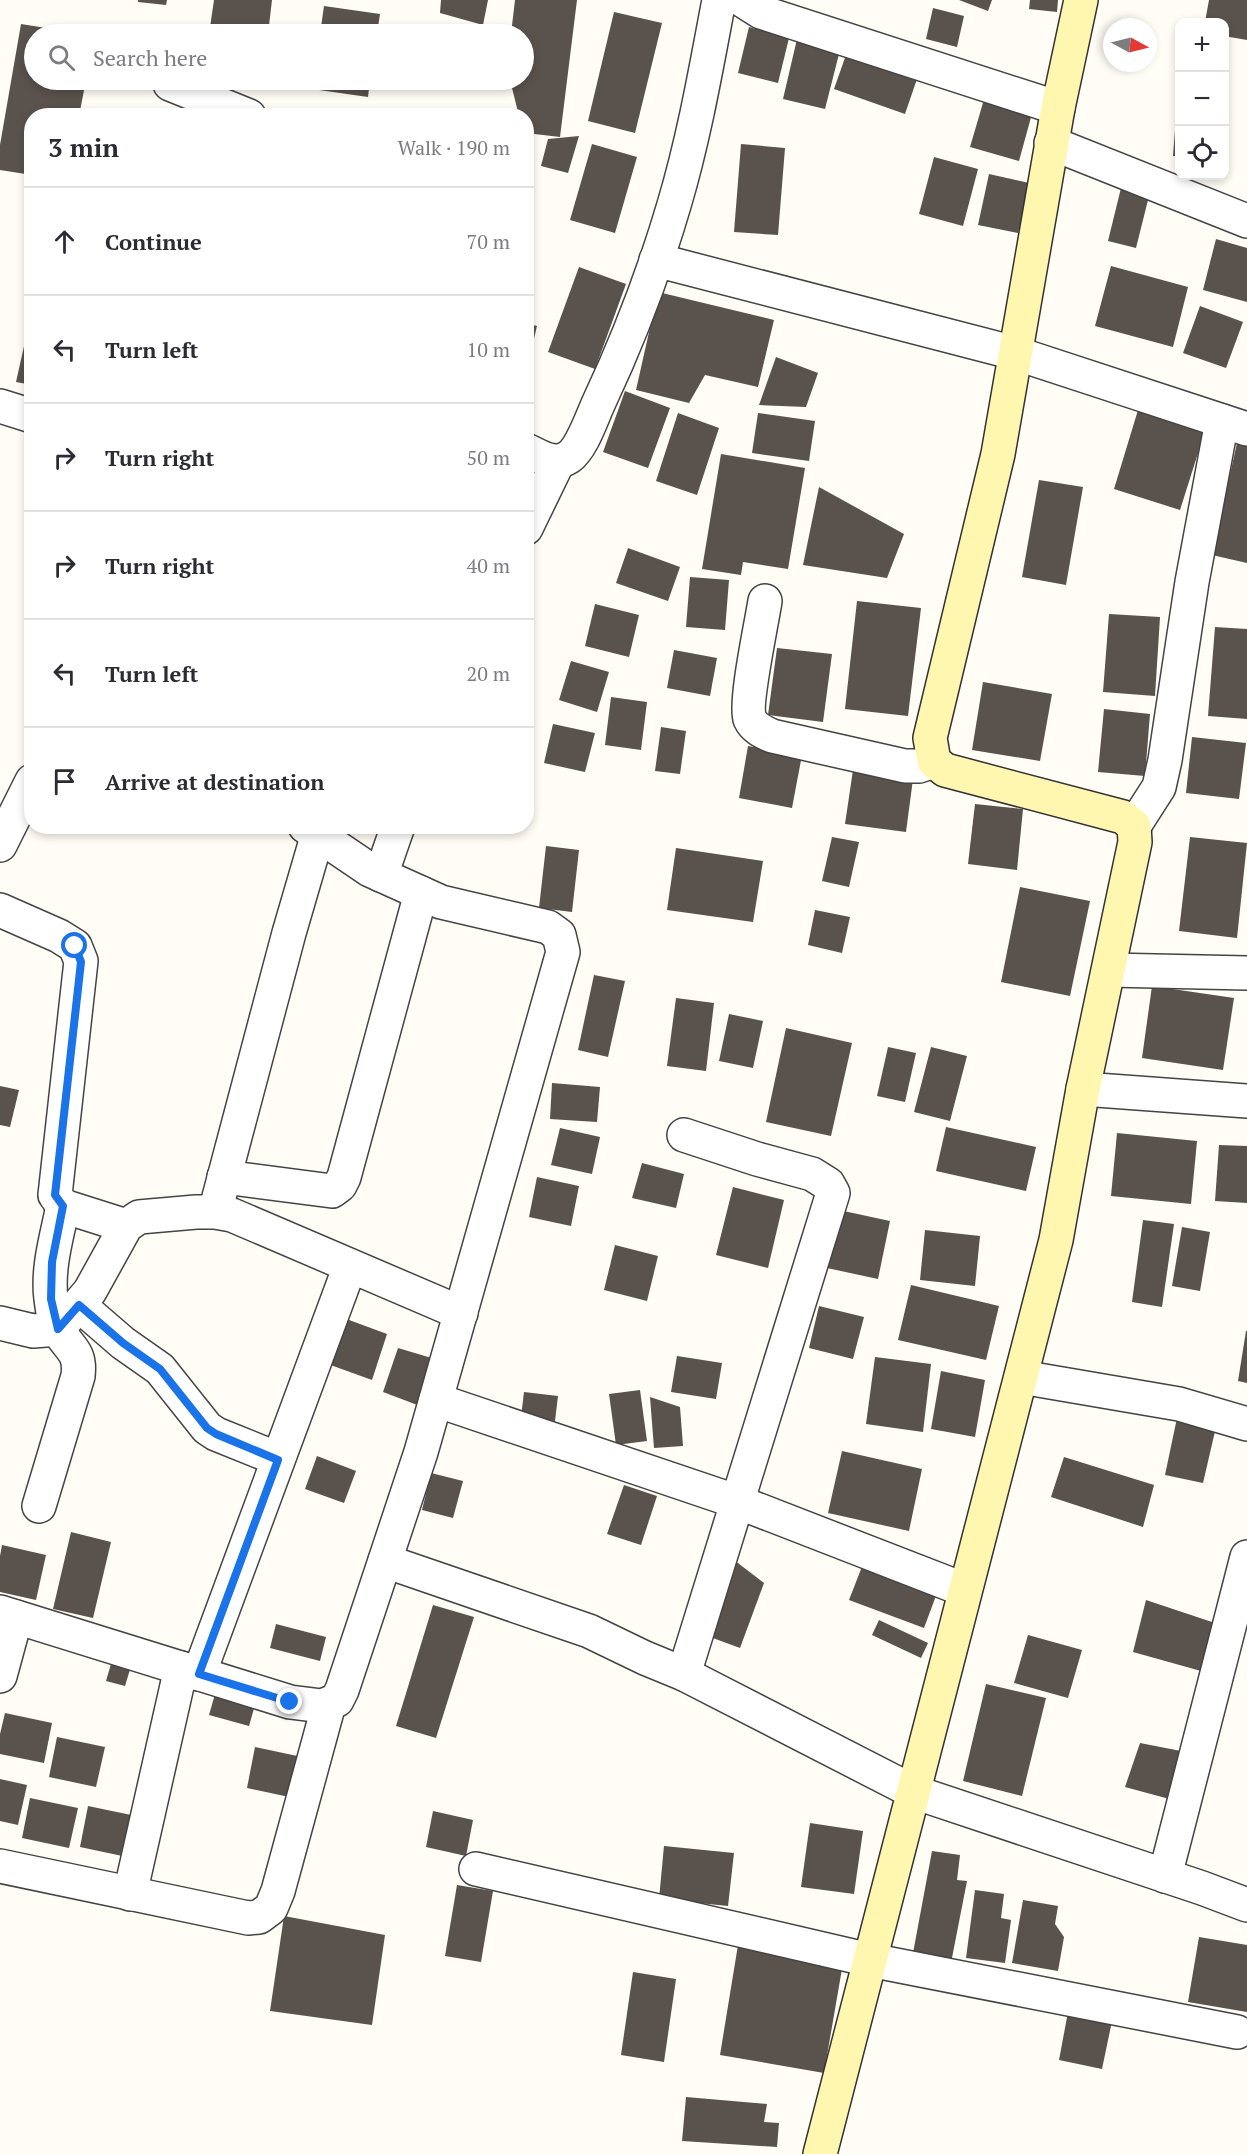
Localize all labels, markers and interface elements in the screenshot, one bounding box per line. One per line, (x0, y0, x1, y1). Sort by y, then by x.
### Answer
north arrow (1103, 18, 1157, 72)
map controls (1175, 18, 1229, 180)
button: + (1175, 18, 1229, 72)
search box (24, 24, 534, 90)
icon: search (45, 41, 78, 74)
text: Search here (93, 43, 207, 72)
button: − (1175, 72, 1229, 126)
button: locate (1175, 126, 1229, 180)
text: 3 min (48, 130, 119, 164)
text: Walk · 190 m (398, 134, 510, 161)
icon: ahead (48, 225, 81, 258)
text: Continue (105, 227, 202, 256)
text: 70 m (467, 228, 510, 255)
icon: left (48, 333, 81, 366)
text: Turn left (105, 335, 198, 364)
text: 10 m (467, 336, 510, 363)
icon: right (48, 441, 81, 474)
text: Turn right (105, 443, 214, 472)
text: 50 m (467, 444, 510, 471)
icon: right (48, 549, 81, 582)
text: Turn right (105, 551, 214, 580)
text: 40 m (467, 552, 510, 579)
icon: left (48, 657, 81, 690)
text: Turn left (105, 659, 198, 688)
text: 20 m (467, 660, 510, 687)
icon: arrive (48, 765, 81, 798)
text: Arrive at destination (105, 767, 324, 796)
route start (61, 932, 87, 958)
route end (276, 1688, 302, 1714)

